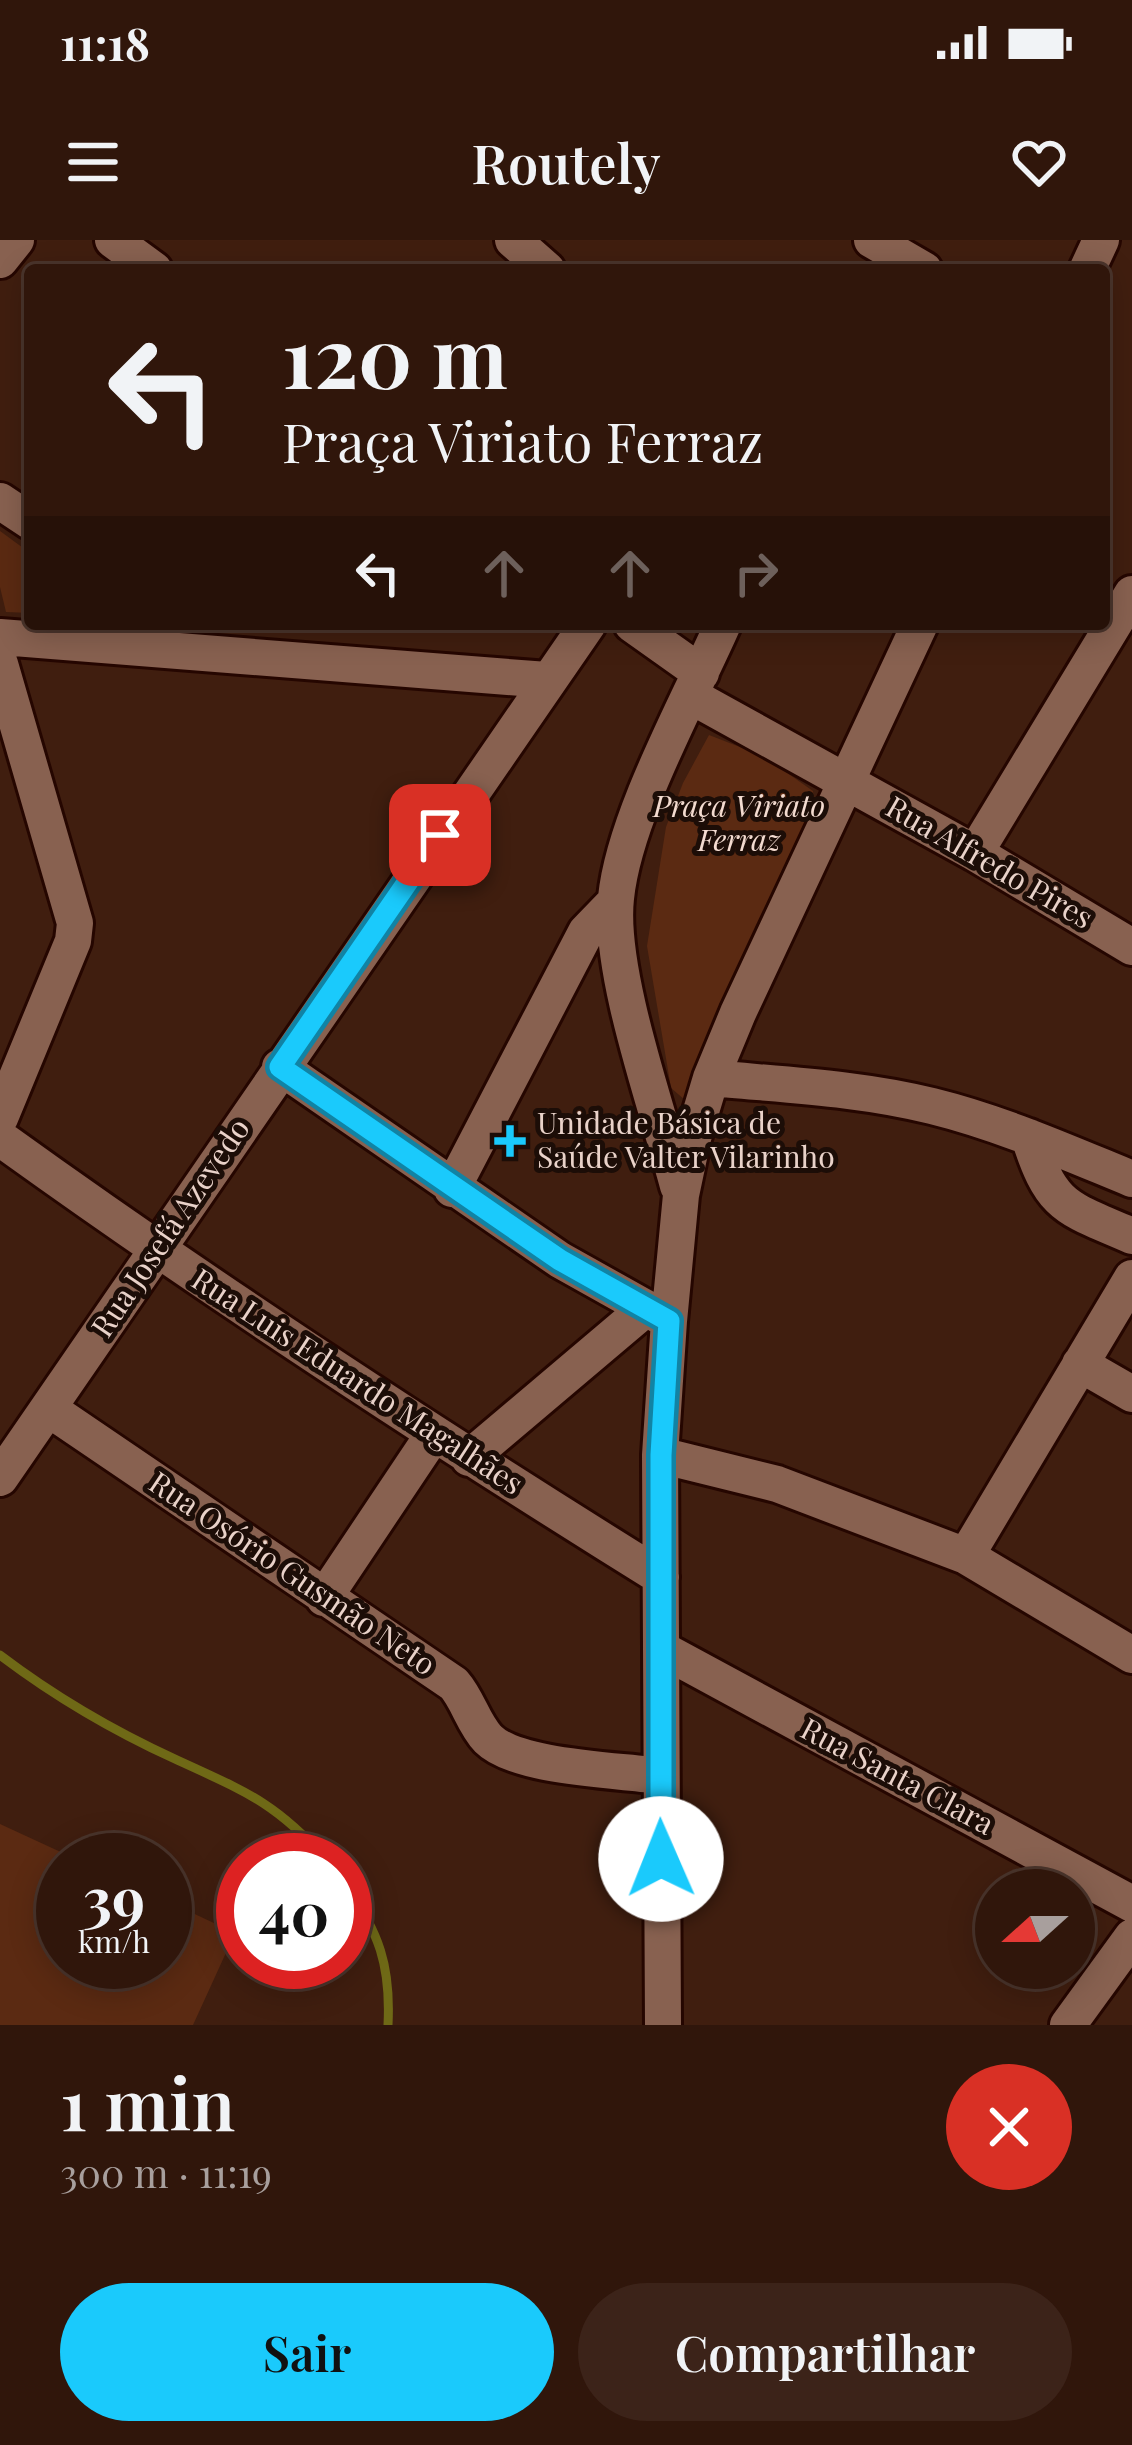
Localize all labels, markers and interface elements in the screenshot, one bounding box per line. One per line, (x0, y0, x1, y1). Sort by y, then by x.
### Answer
text: 11:18 (60, 12, 150, 72)
text: Routely (471, 126, 661, 198)
icon: menu (60, 129, 126, 195)
icon: heart (1006, 129, 1072, 195)
text: 120 m (282, 298, 508, 410)
icon: left (84, 312, 240, 468)
text: Praça Viriato Ferraz (282, 405, 763, 477)
icon: left (345, 540, 411, 606)
icon: ahead (471, 540, 537, 606)
icon: ahead (597, 540, 663, 606)
icon: right (723, 540, 789, 606)
pin (389, 784, 491, 886)
park label: Praça Viriato Ferraz (652, 785, 825, 859)
street label: Rua Alfredo Pires (879, 786, 1101, 937)
icon: arrive (407, 802, 473, 868)
place label: Unidade Básica de Saúde Valter Vilarinho (537, 1102, 835, 1176)
street label: Rua Josefá Azevedo (81, 1110, 257, 1344)
marker: Unidade Básica de Saúde Valter Vilarinho (494, 1125, 526, 1157)
street label: Rua Luis Eduardo Magalhães (185, 1258, 531, 1502)
street label: Rua Osório Gusmão Neto (142, 1461, 444, 1683)
street label: Rua Santa Clara (794, 1708, 1001, 1843)
position arrow (598, 1796, 724, 1922)
speed limit sign: 40 (216, 1833, 372, 1989)
text: 39 (83, 1856, 145, 1936)
north arrow (975, 1869, 1095, 1989)
map controls (975, 1869, 1095, 1989)
text: km/h (78, 1921, 150, 1961)
text: 1 min (60, 2053, 235, 2149)
button: close (946, 2064, 1072, 2190)
text: 300 m · 11:19 (60, 2146, 272, 2198)
button: Sair (60, 2283, 554, 2421)
button: Compartilhar (578, 2283, 1072, 2421)

